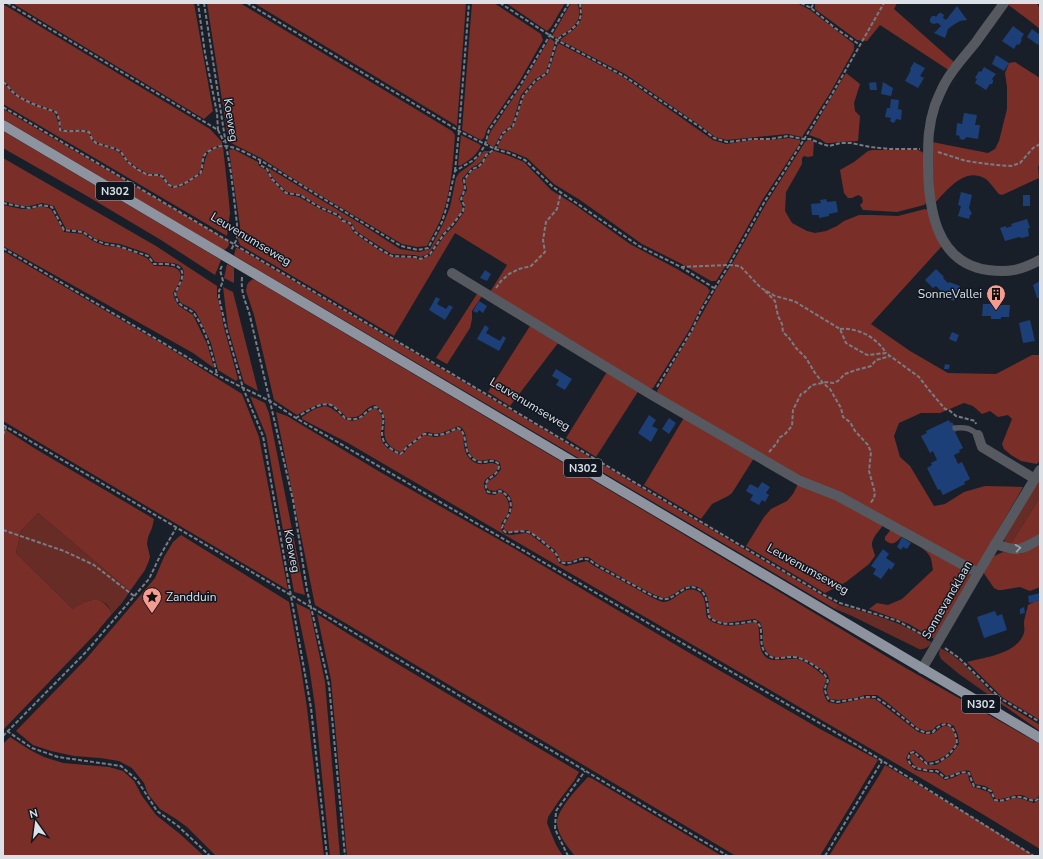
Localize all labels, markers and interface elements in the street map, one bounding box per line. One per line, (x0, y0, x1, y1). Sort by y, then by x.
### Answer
street label: Koeweg (220, 97, 242, 143)
road number: N302 (96, 182, 134, 200)
street label: Leuvenumseweg (208, 209, 294, 269)
building icon: SonneVallei (985, 283, 1007, 311)
place label: SonneVallei (918, 286, 982, 302)
street label: Leuvenumseweg (487, 374, 573, 434)
road number: N302 (564, 459, 602, 477)
street label: Koeweg (280, 528, 304, 574)
street label: Leuvenumseweg (764, 540, 852, 598)
one-way arrow (1015, 544, 1022, 553)
street label: Sonnevancklaan (918, 558, 976, 642)
place icon: Zandduin (141, 586, 163, 614)
place label: Zandduin (166, 589, 216, 605)
road number: N302 (962, 695, 1000, 713)
north arrow (16, 803, 56, 843)
text: N (28, 806, 40, 822)

